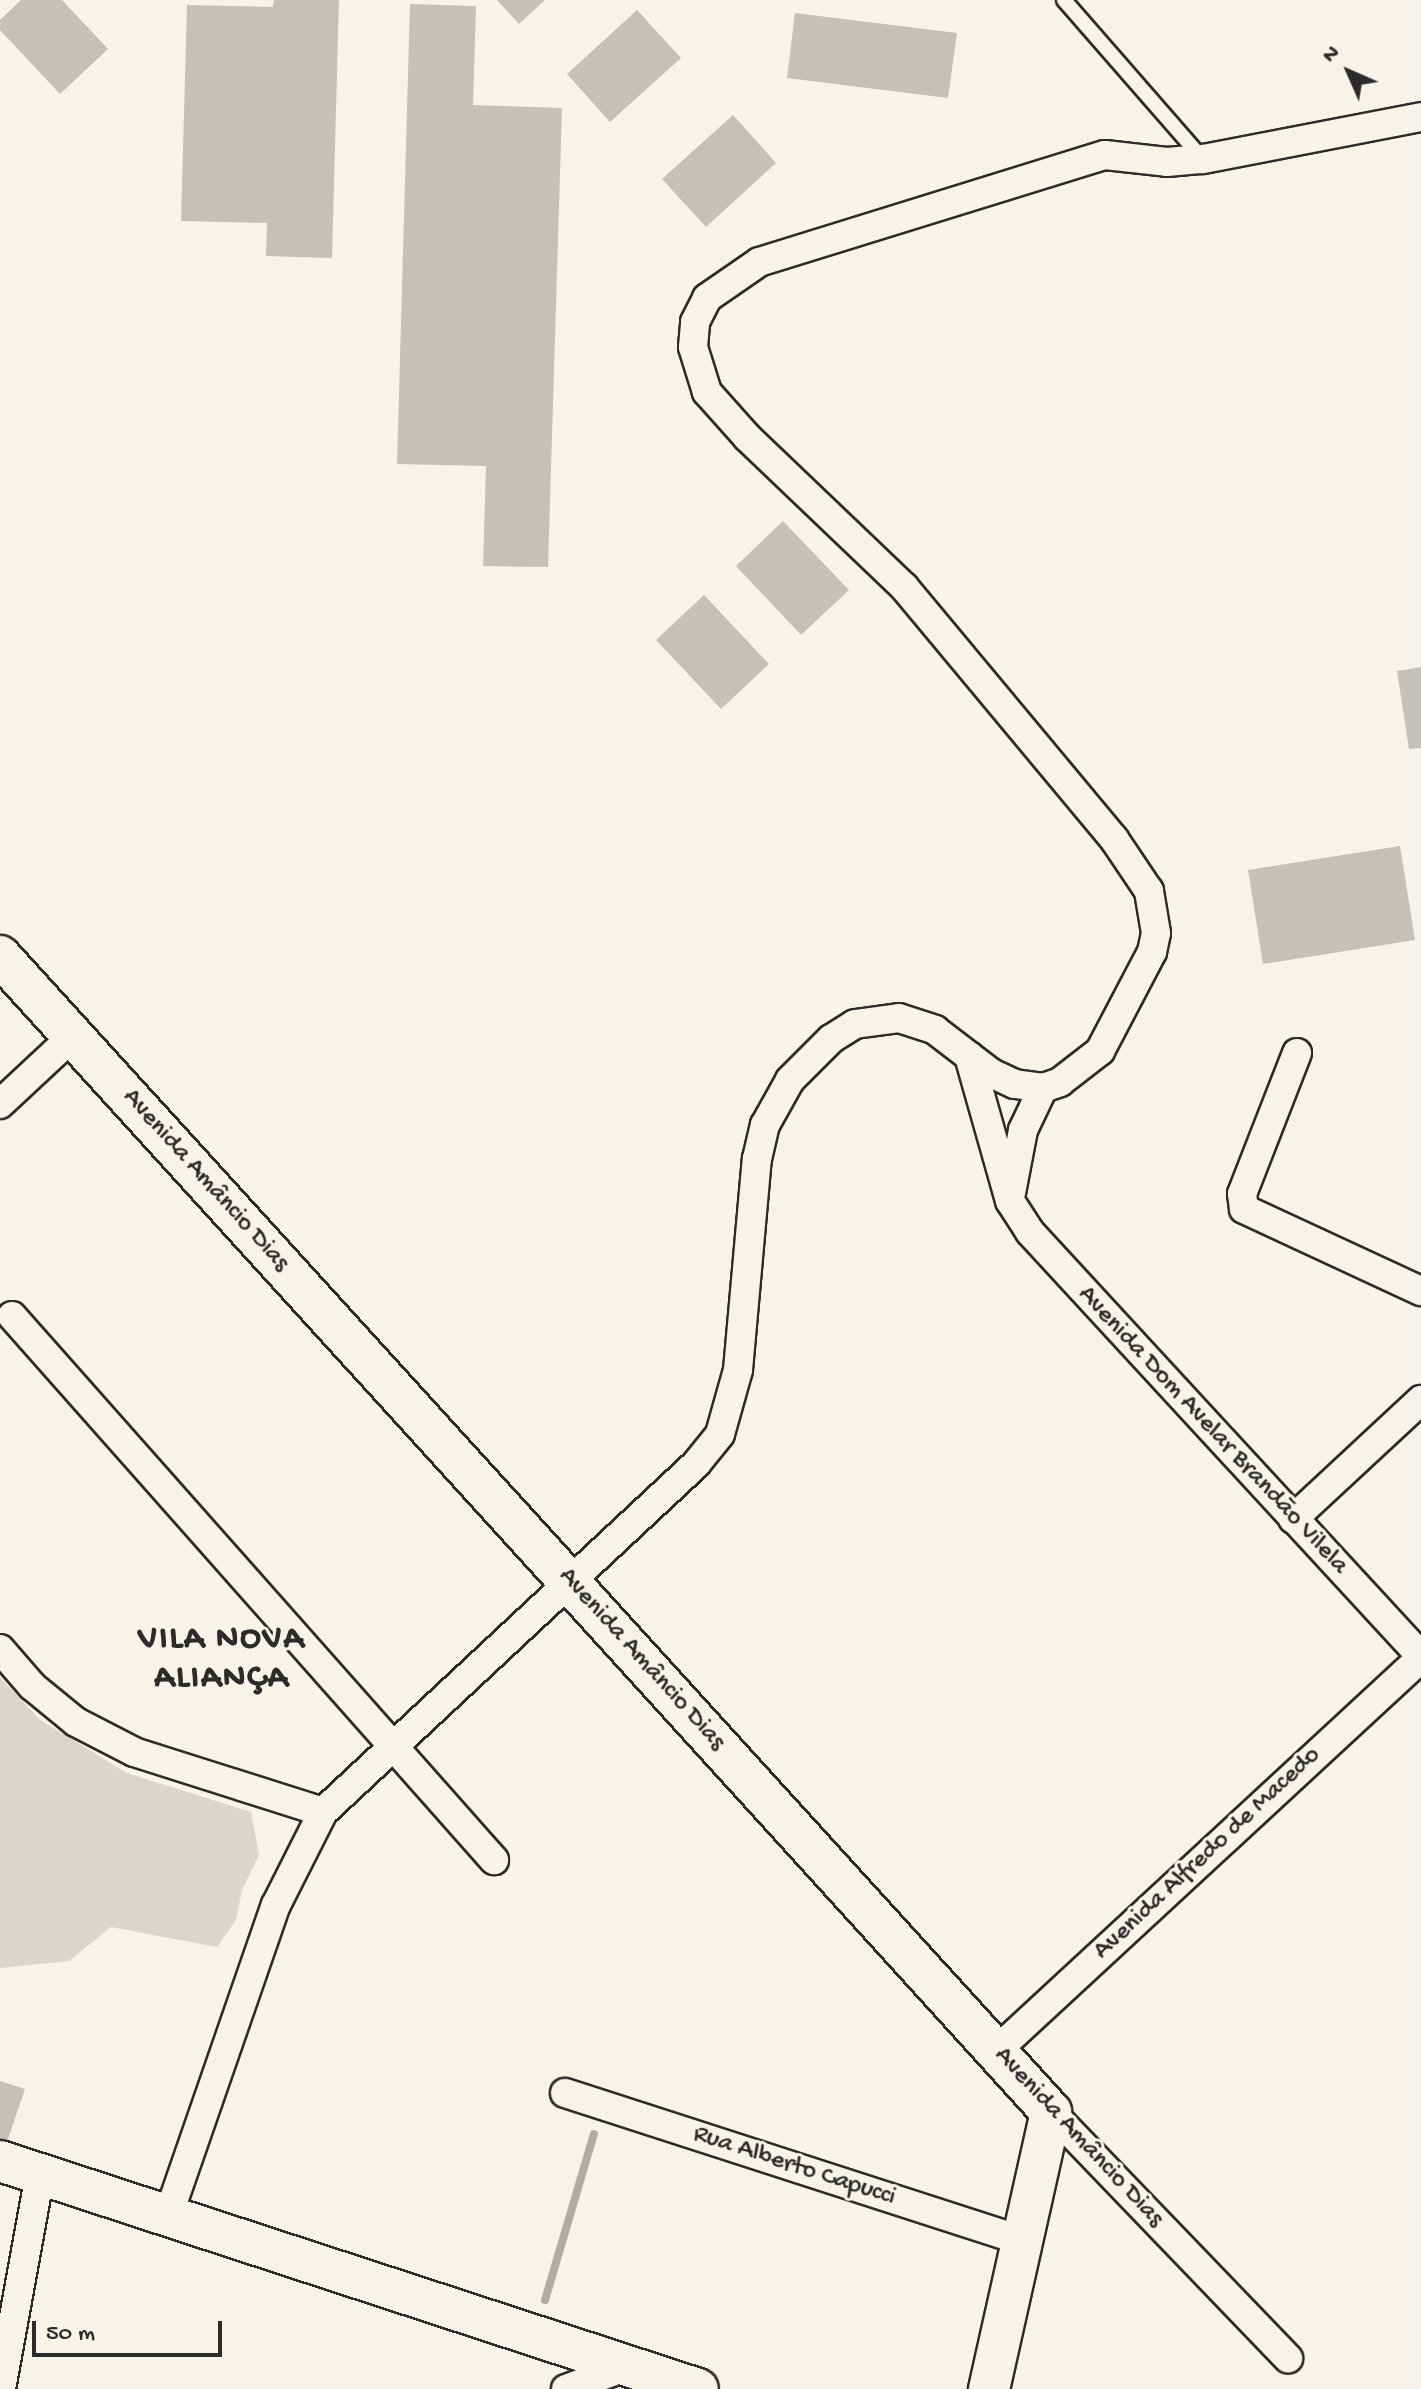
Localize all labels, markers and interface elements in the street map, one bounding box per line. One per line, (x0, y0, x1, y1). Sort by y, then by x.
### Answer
north arrow (1309, 32, 1389, 112)
text: N (1318, 41, 1346, 69)
street label: Avenida Amâncio Dias (115, 1083, 295, 1279)
street label: Avenida Dom Avelar Brandão Vilela (1070, 1280, 1354, 1582)
street label: Avenida Amâncio Dias (551, 1562, 731, 1758)
district label: VILA NOVA ALIANÇA (138, 1620, 306, 1700)
street label: Avenida Alfredo de Macedo (1088, 1741, 1328, 1967)
street label: Avenida Amâncio Dias (986, 2041, 1170, 2235)
street label: Rua Alberto Capucci (689, 2120, 899, 2214)
scale bar (36, 2305, 226, 2355)
text: 50 m (46, 2320, 95, 2349)

